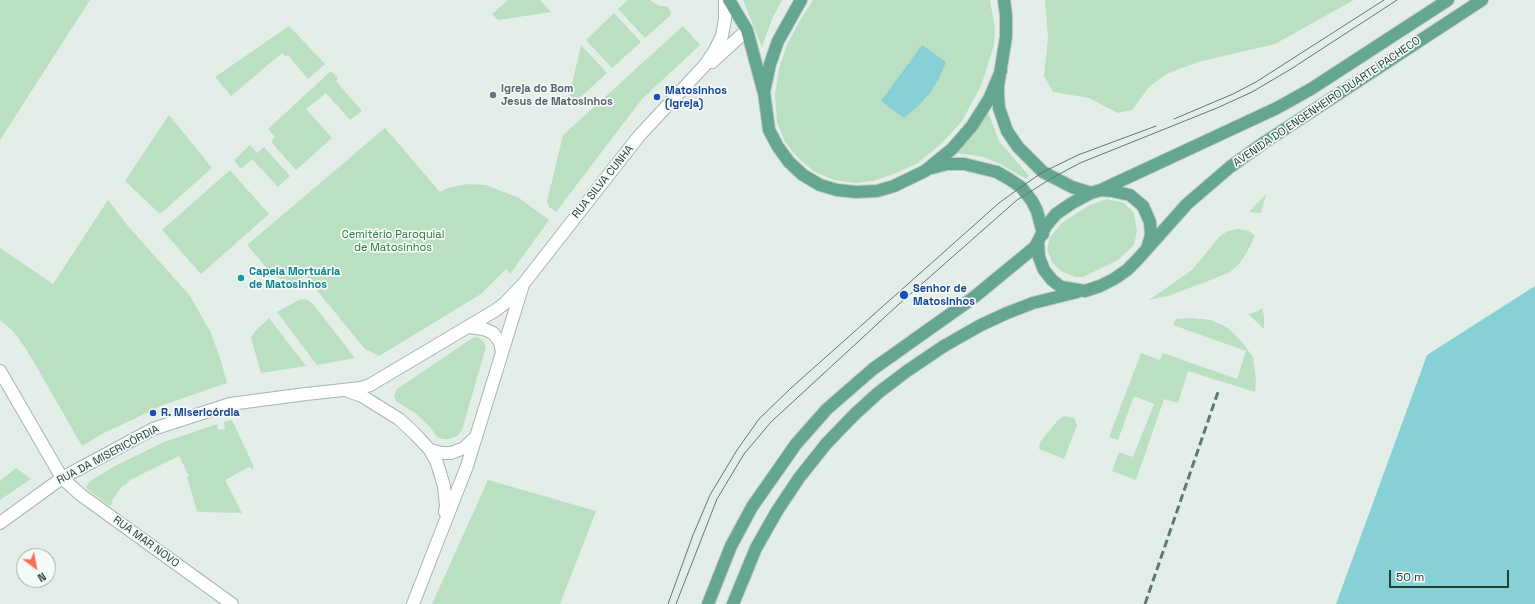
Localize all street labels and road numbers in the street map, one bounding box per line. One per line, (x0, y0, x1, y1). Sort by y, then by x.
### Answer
street label: AVENIDA DO ENGENHEIRO DUARTE PACHECO (1231, 34, 1423, 170)
street label: RUA SILVA CUNHA (569, 143, 637, 221)
street label: RUA DA MISERICÓRDIA (55, 422, 161, 488)
street label: RUA MAR NOVO (110, 514, 182, 570)

